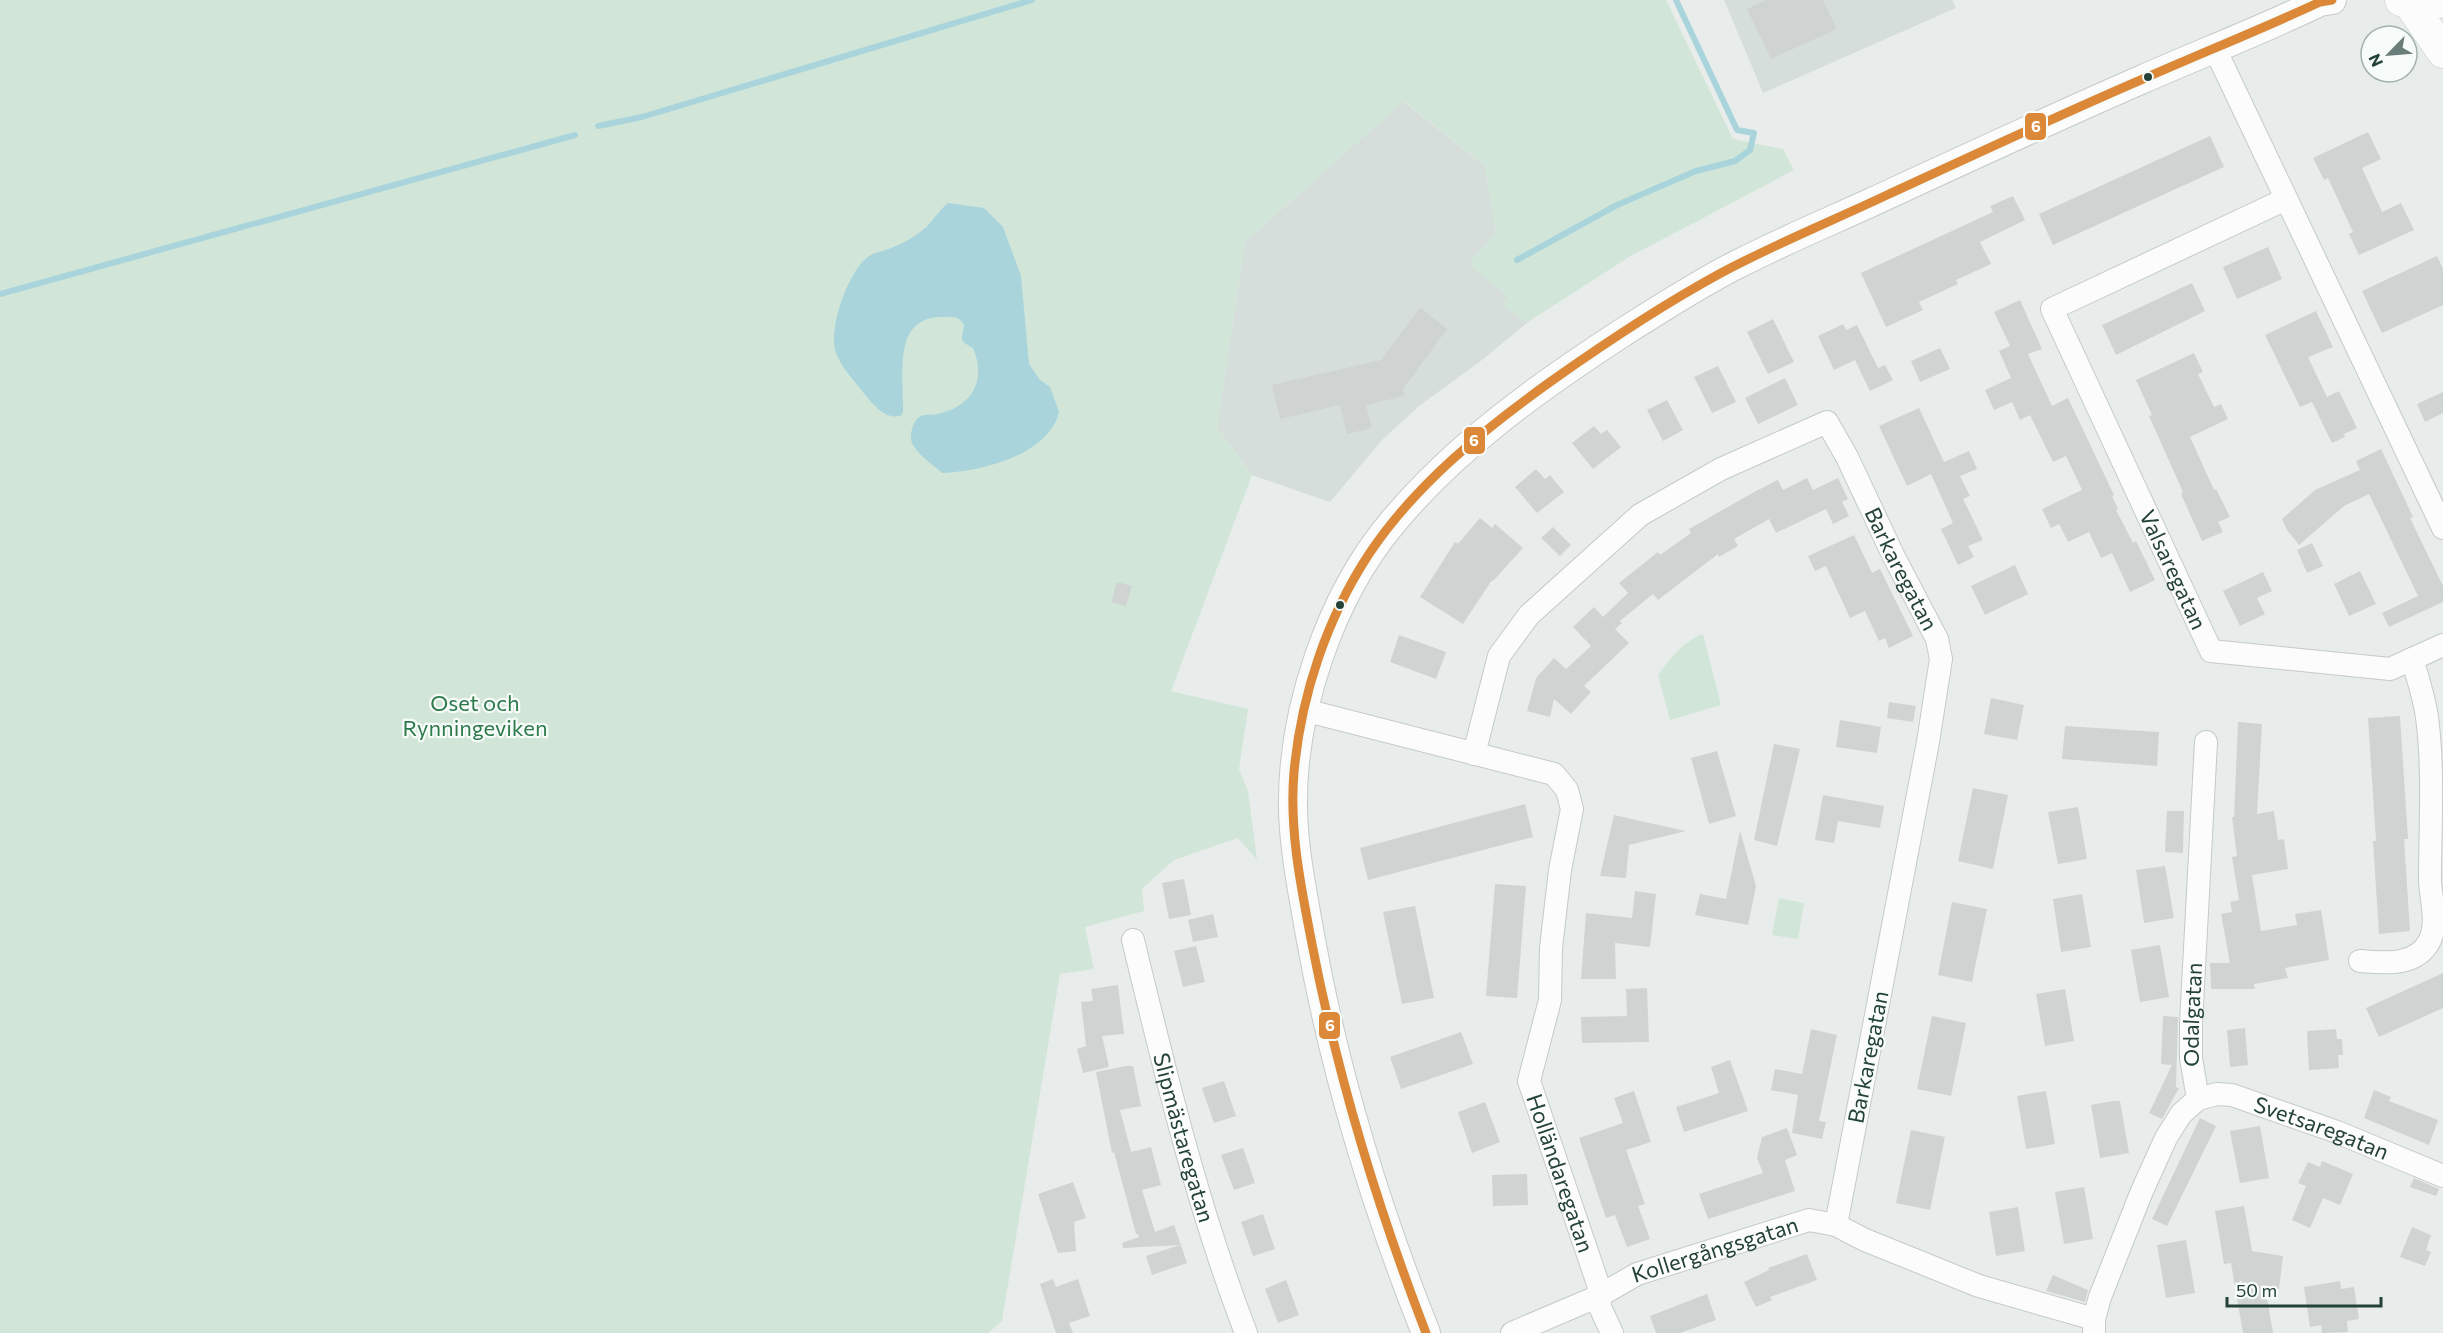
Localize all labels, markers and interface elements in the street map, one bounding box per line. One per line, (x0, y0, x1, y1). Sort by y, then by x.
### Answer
north arrow (2359, 24, 2419, 84)
text: N (2364, 51, 2386, 70)
unlabelled marker (2142, 71, 2154, 83)
line badge: 6 (2024, 112, 2047, 141)
text: 6 (2031, 116, 2041, 135)
line badge: 6 (1463, 426, 1486, 455)
text: 6 (1469, 430, 1479, 449)
street label: Barkaregatan (1859, 503, 1944, 635)
street label: Valsaregatan (2134, 505, 2213, 634)
unlabelled marker (1334, 599, 1346, 611)
park label: Oset och Rynningeviken (402, 689, 548, 741)
street label: Odalgatan (2177, 962, 2207, 1067)
street label: Barkaregatan (1841, 988, 1894, 1125)
line badge: 6 (1318, 1011, 1341, 1040)
text: 6 (1325, 1015, 1335, 1034)
street label: Slipmästaregatan (1148, 1050, 1221, 1225)
street label: Holländaregatan (1521, 1090, 1600, 1256)
street label: Svetsaregatan (2251, 1090, 2393, 1165)
street label: Kollergångsgatan (1628, 1210, 1801, 1288)
scale bar (2227, 1270, 2382, 1308)
text: 50 m (2236, 1279, 2277, 1301)

